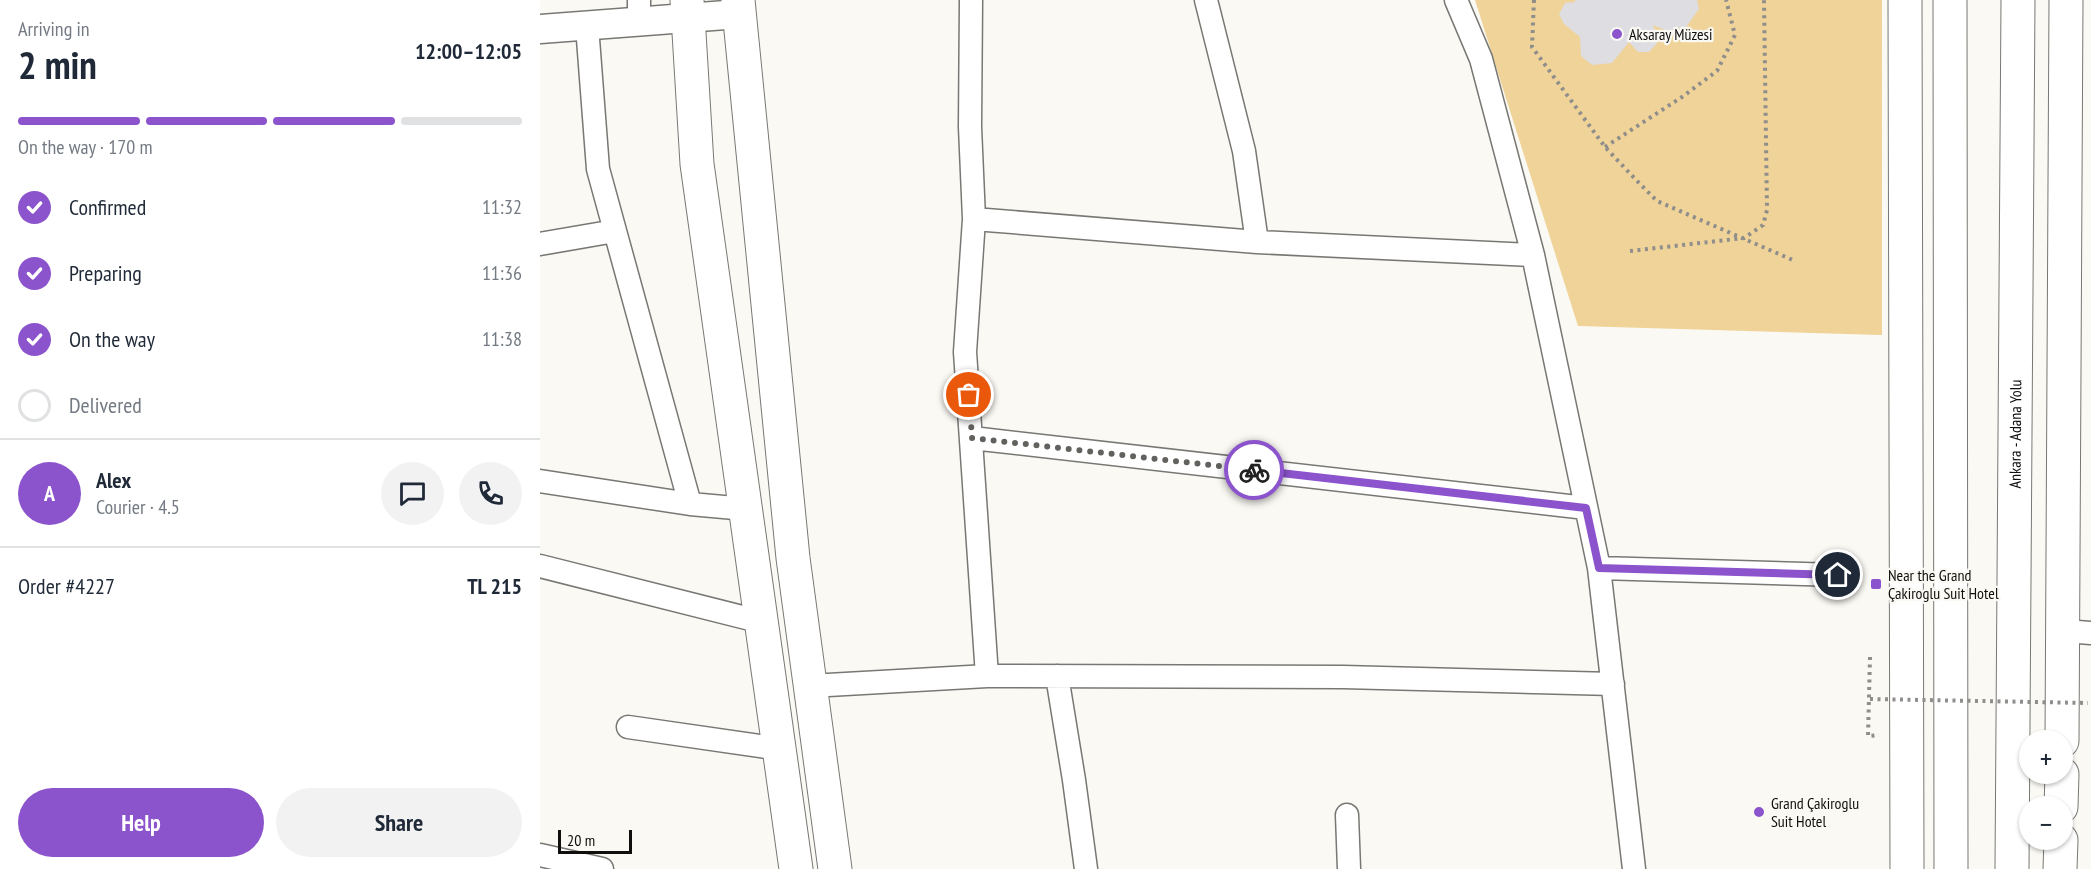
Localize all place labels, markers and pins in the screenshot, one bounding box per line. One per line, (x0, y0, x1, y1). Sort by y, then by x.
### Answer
place label: Aksaray Müzesi (1629, 24, 1713, 44)
marker: Aksaray Müzesi (1610, 27, 1624, 41)
pin (943, 369, 994, 420)
pin (1812, 549, 1863, 600)
place label: Near the Grand Çakiroglu Suit Hotel (1888, 565, 1999, 603)
marker: Near the Grand Çakiroglu Suit Hotel (1869, 577, 1883, 591)
place label: Grand Çakiroglu Suit Hotel (1771, 793, 1859, 831)
marker: Grand Çakiroglu Suit Hotel (1752, 805, 1766, 819)

